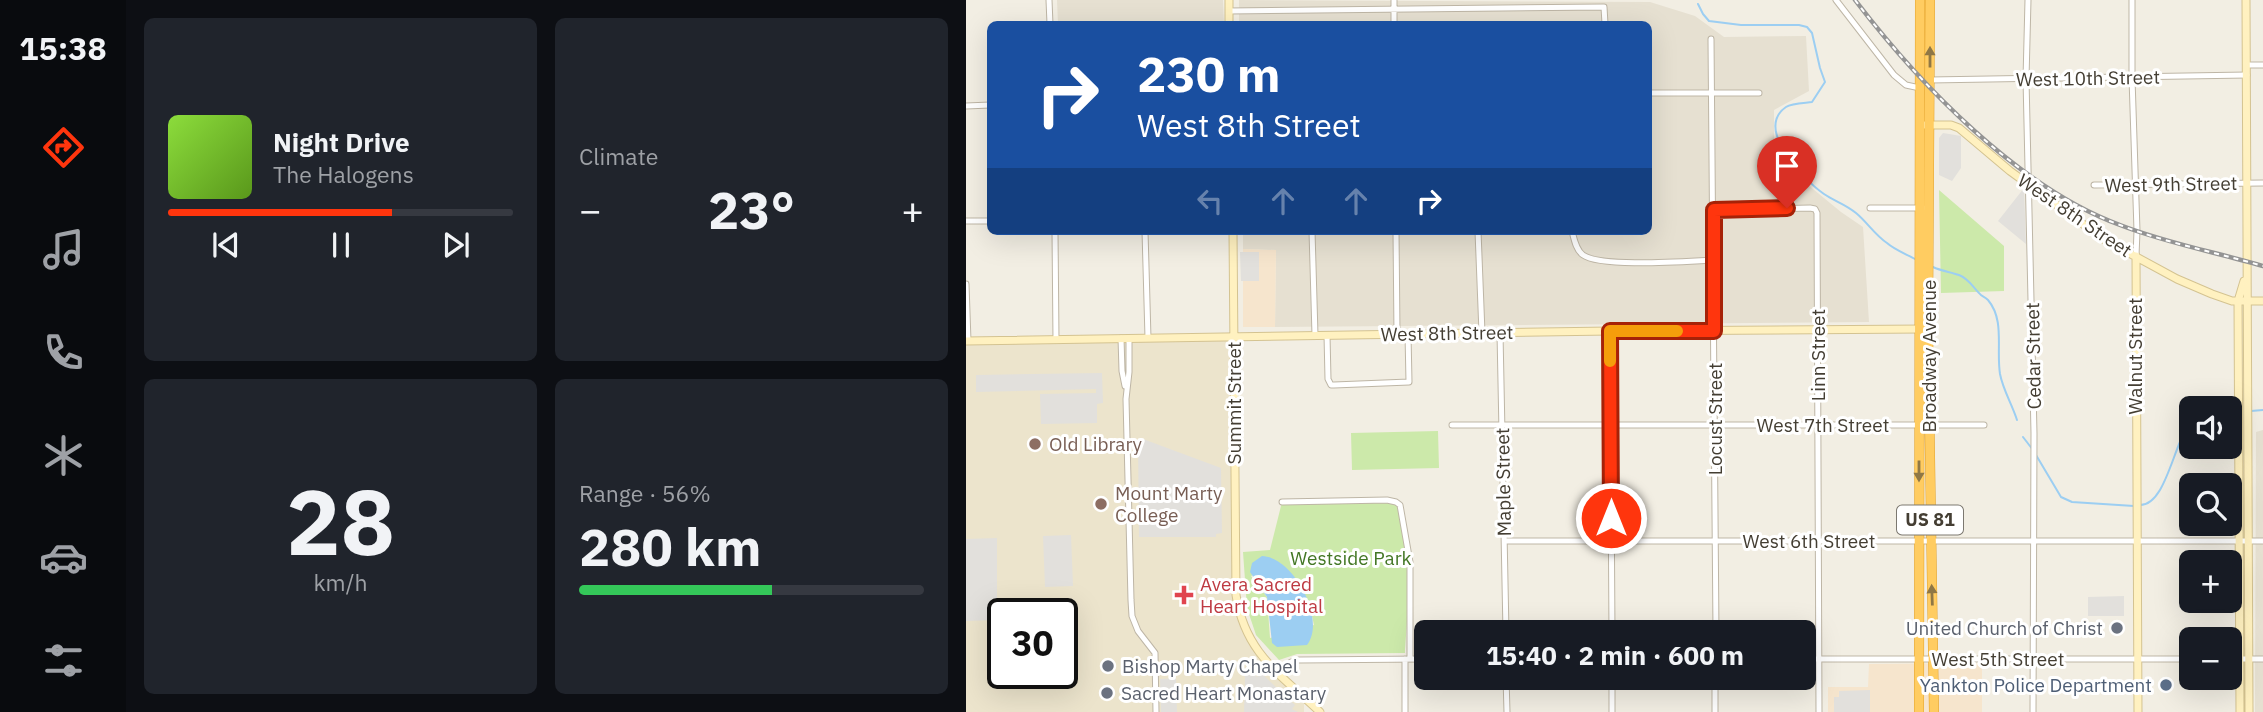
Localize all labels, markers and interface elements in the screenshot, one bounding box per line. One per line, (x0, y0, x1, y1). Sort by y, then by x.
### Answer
text: 15:38 (19, 27, 107, 69)
text: 230 m (1137, 42, 1281, 105)
one-way arrow (1924, 45, 1936, 67)
icon: right (1022, 49, 1113, 140)
street label: West 10th Street (2016, 65, 2160, 91)
text: West 8th Street (1137, 104, 1361, 146)
icon: directions (39, 123, 88, 172)
text: Night Drive (273, 125, 410, 159)
pin (1757, 136, 1817, 208)
text: Climate (579, 141, 658, 171)
icon: arrive (1768, 147, 1806, 185)
text: The Halogens (273, 159, 414, 189)
street label: West 8th Street (2013, 168, 2137, 262)
street label: West 9th Street (2104, 171, 2238, 197)
text: 23° (708, 176, 795, 243)
icon: left (1191, 182, 1229, 220)
icon: ahead (1264, 182, 1302, 220)
icon: ahead (1337, 182, 1375, 220)
icon: right (1410, 182, 1448, 220)
text: − (579, 185, 602, 234)
text: + (901, 185, 924, 234)
icon: music (39, 225, 88, 274)
icon: previous (207, 226, 245, 264)
icon: pause (322, 226, 360, 264)
icon: next (437, 226, 475, 264)
street label: Broadway Avenue (1917, 280, 1941, 432)
street label: Walnut Street (2123, 298, 2147, 414)
street label: Cedar Street (2020, 302, 2046, 410)
street label: Linn Street (1806, 309, 1830, 401)
street label: West 8th Street (1380, 320, 1514, 346)
icon: phone (39, 328, 88, 377)
street label: Summit Street (1222, 341, 1246, 465)
street label: Locust Street (1703, 363, 1727, 475)
map controls (2179, 396, 2242, 690)
button: sound (2179, 396, 2242, 459)
street label: West 7th Street (1757, 413, 1889, 437)
street label: Maple Street (1490, 427, 1516, 537)
icon: climate (39, 431, 88, 480)
place label: Old Library (1049, 432, 1143, 456)
marker: Old Library (1027, 436, 1043, 452)
one-way arrow (1913, 460, 1925, 482)
text: 28 (286, 462, 395, 580)
button: search (2179, 473, 2242, 536)
text: Range · 56% (579, 478, 711, 508)
place label: Mount Marty College (1115, 481, 1223, 527)
position arrow (1574, 481, 1648, 555)
marker: Mount Marty College (1093, 496, 1109, 512)
road number: US 81 (1897, 506, 1963, 534)
text: 280 km (579, 513, 761, 580)
street label: West 6th Street (1743, 529, 1875, 553)
icon: car (39, 533, 88, 582)
park label: Westside Park (1290, 546, 1412, 570)
button: + (2179, 550, 2242, 613)
text: km/h (313, 567, 368, 597)
place label: Avera Sacred Heart Hospital (1200, 572, 1323, 618)
one-way arrow (1926, 584, 1938, 606)
marker: Avera Sacred Heart Hospital (1174, 585, 1194, 605)
speed limit sign: 30 (987, 598, 1078, 689)
place label: United Church of Christ (1906, 616, 2103, 640)
marker: United Church of Christ (2109, 620, 2125, 636)
button: − (2179, 627, 2242, 690)
icon: filters (39, 636, 88, 685)
text: 15:40 · 2 min · 600 m (1486, 638, 1744, 672)
street label: West 5th Street (1932, 647, 2064, 671)
place label: Bishop Marty Chapel (1122, 654, 1298, 678)
marker: Bishop Marty Chapel (1100, 658, 1116, 674)
place label: Yankton Police Department (1920, 673, 2152, 697)
marker: Yankton Police Department (2158, 677, 2174, 693)
place label: Sacred Heart Monastary (1121, 681, 1327, 705)
marker: Sacred Heart Monastary (1099, 685, 1115, 701)

